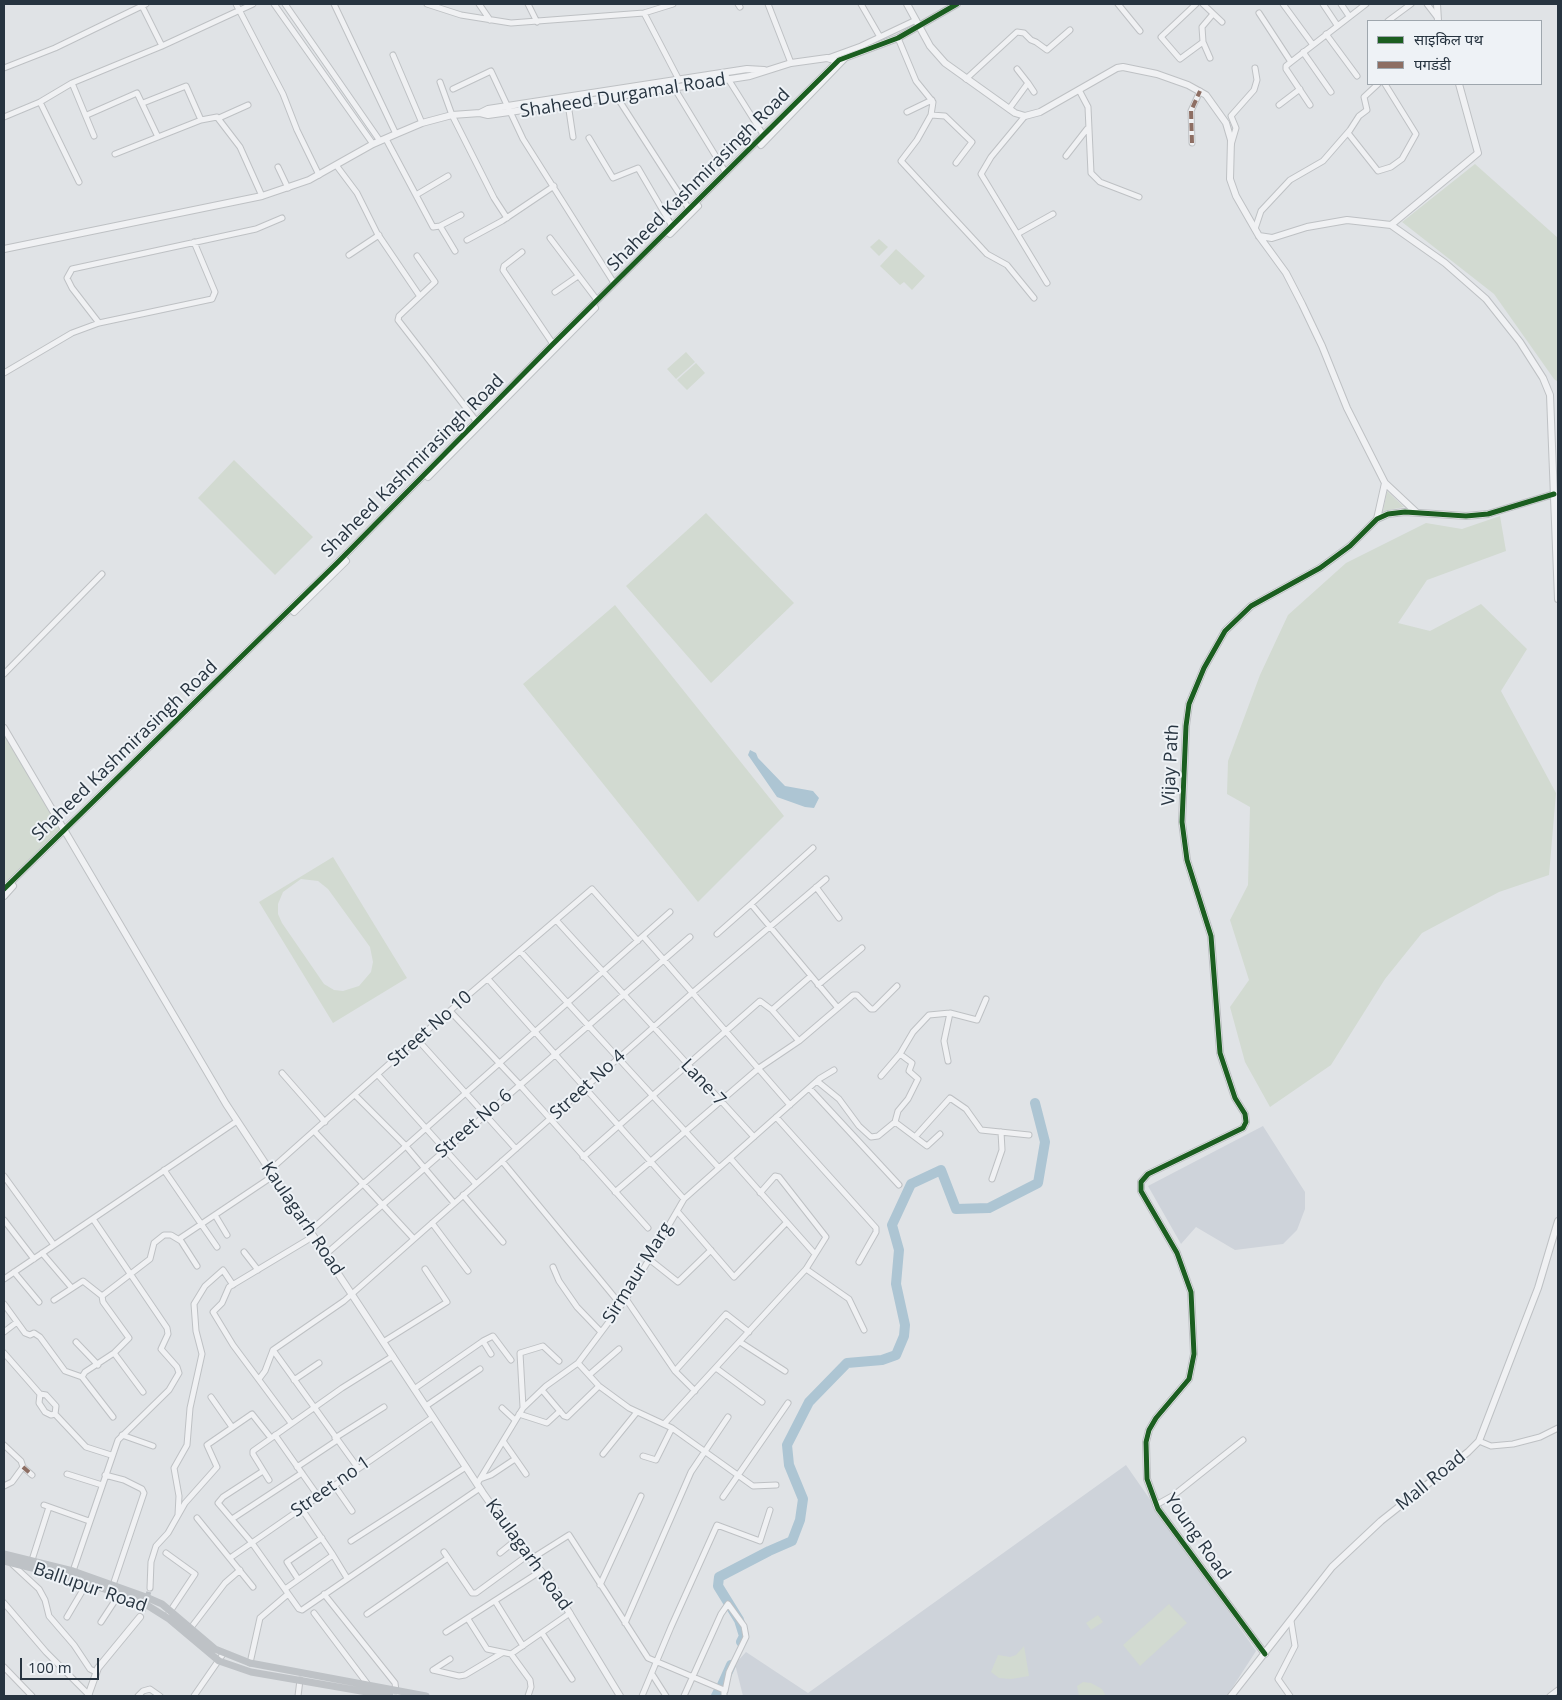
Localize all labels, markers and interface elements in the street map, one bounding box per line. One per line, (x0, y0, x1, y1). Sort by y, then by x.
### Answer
legend (1367, 20, 1542, 85)
text: साइकिल पथ (1414, 29, 1483, 49)
text: पगडंडी (1414, 54, 1451, 74)
street label: Shaheed Durgamal Road (519, 69, 727, 123)
street label: Shaheed Kashmirasingh Road (603, 84, 795, 276)
street label: Shaheed Kashmirasingh Road (317, 370, 509, 562)
street label: Shaheed Kashmirasingh Road (28, 657, 222, 845)
street label: Vijay Path (1158, 724, 1184, 806)
street label: Street No 10 (383, 987, 477, 1071)
street label: Street No 4 (546, 1045, 630, 1125)
street label: Lane-7 (676, 1055, 730, 1111)
street label: Street No 6 (431, 1085, 517, 1163)
street label: Kaulagarh Road (256, 1158, 348, 1280)
street label: Sirmaur Marg (598, 1219, 678, 1327)
street label: Mall Road (1392, 1447, 1470, 1515)
street label: Street no 1 (287, 1452, 375, 1522)
street label: Young Road (1159, 1490, 1235, 1584)
street label: Kaulagarh Road (480, 1495, 576, 1615)
street label: Ballupur Road (30, 1558, 150, 1618)
scale bar (22, 1648, 101, 1680)
text: 100 m (28, 1657, 72, 1677)

